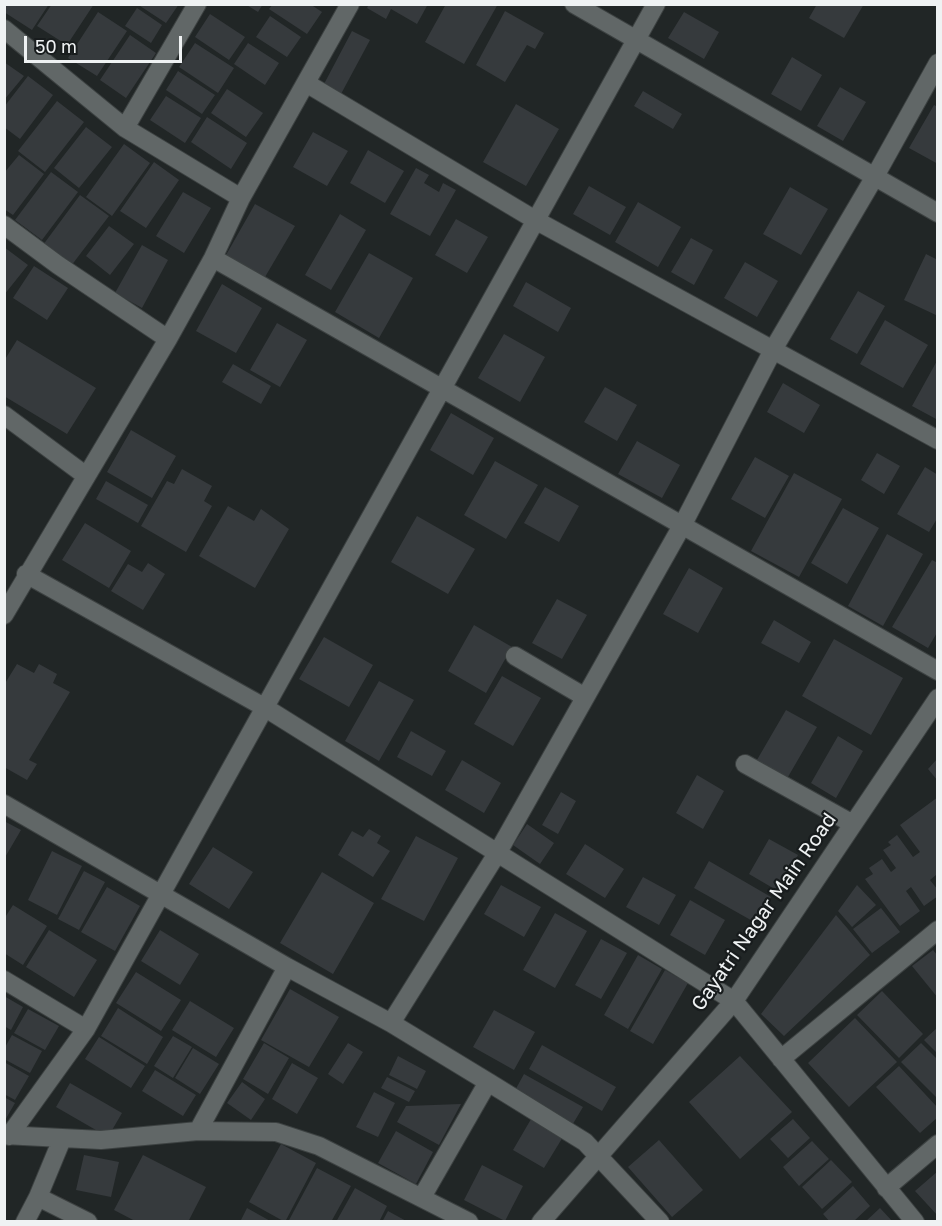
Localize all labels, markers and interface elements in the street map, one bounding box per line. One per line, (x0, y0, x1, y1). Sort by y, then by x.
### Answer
scale bar (27, 24, 184, 62)
text: 50 m (35, 35, 77, 57)
street label: Gayatri Nagar Main Road (687, 808, 841, 1016)

